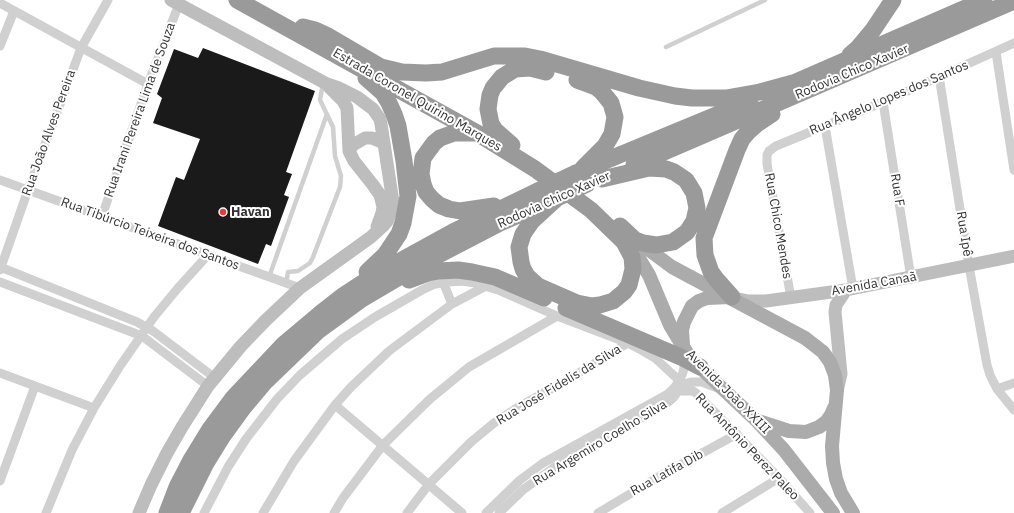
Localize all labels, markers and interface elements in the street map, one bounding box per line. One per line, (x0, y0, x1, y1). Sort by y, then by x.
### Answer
street label: Rua Irani Pereira Lima de Souza (101, 20, 179, 200)
street label: Rodovia Chico Xavier (793, 41, 911, 103)
street label: Estrada Coronel Quirino Marques (330, 45, 504, 155)
street label: Rua Ângelo Lopes dos Santos (807, 57, 971, 139)
street label: Rua João Alves Pereira (19, 68, 79, 198)
street label: Rodovia Chico Xavier (495, 168, 613, 232)
street label: Rua Chico Mendes (761, 172, 795, 280)
street label: Rua F (887, 172, 907, 208)
street label: Rua Tibúrcio Teixeira dos Santos (59, 194, 241, 274)
place label: Havan (231, 204, 270, 220)
marker: Havan (218, 207, 228, 217)
street label: Rua Ipê (953, 210, 975, 258)
street label: Avenida Canaã (830, 269, 918, 299)
street label: Rua José Fidelis da Silva (494, 342, 624, 428)
street label: Avenida João XXIII (683, 347, 773, 437)
street label: Rua Antônio Perez Paleo (692, 390, 802, 504)
street label: Rua Argemiro Coelho Silva (530, 397, 670, 489)
street label: Rua Latifa Dib (628, 447, 706, 499)

